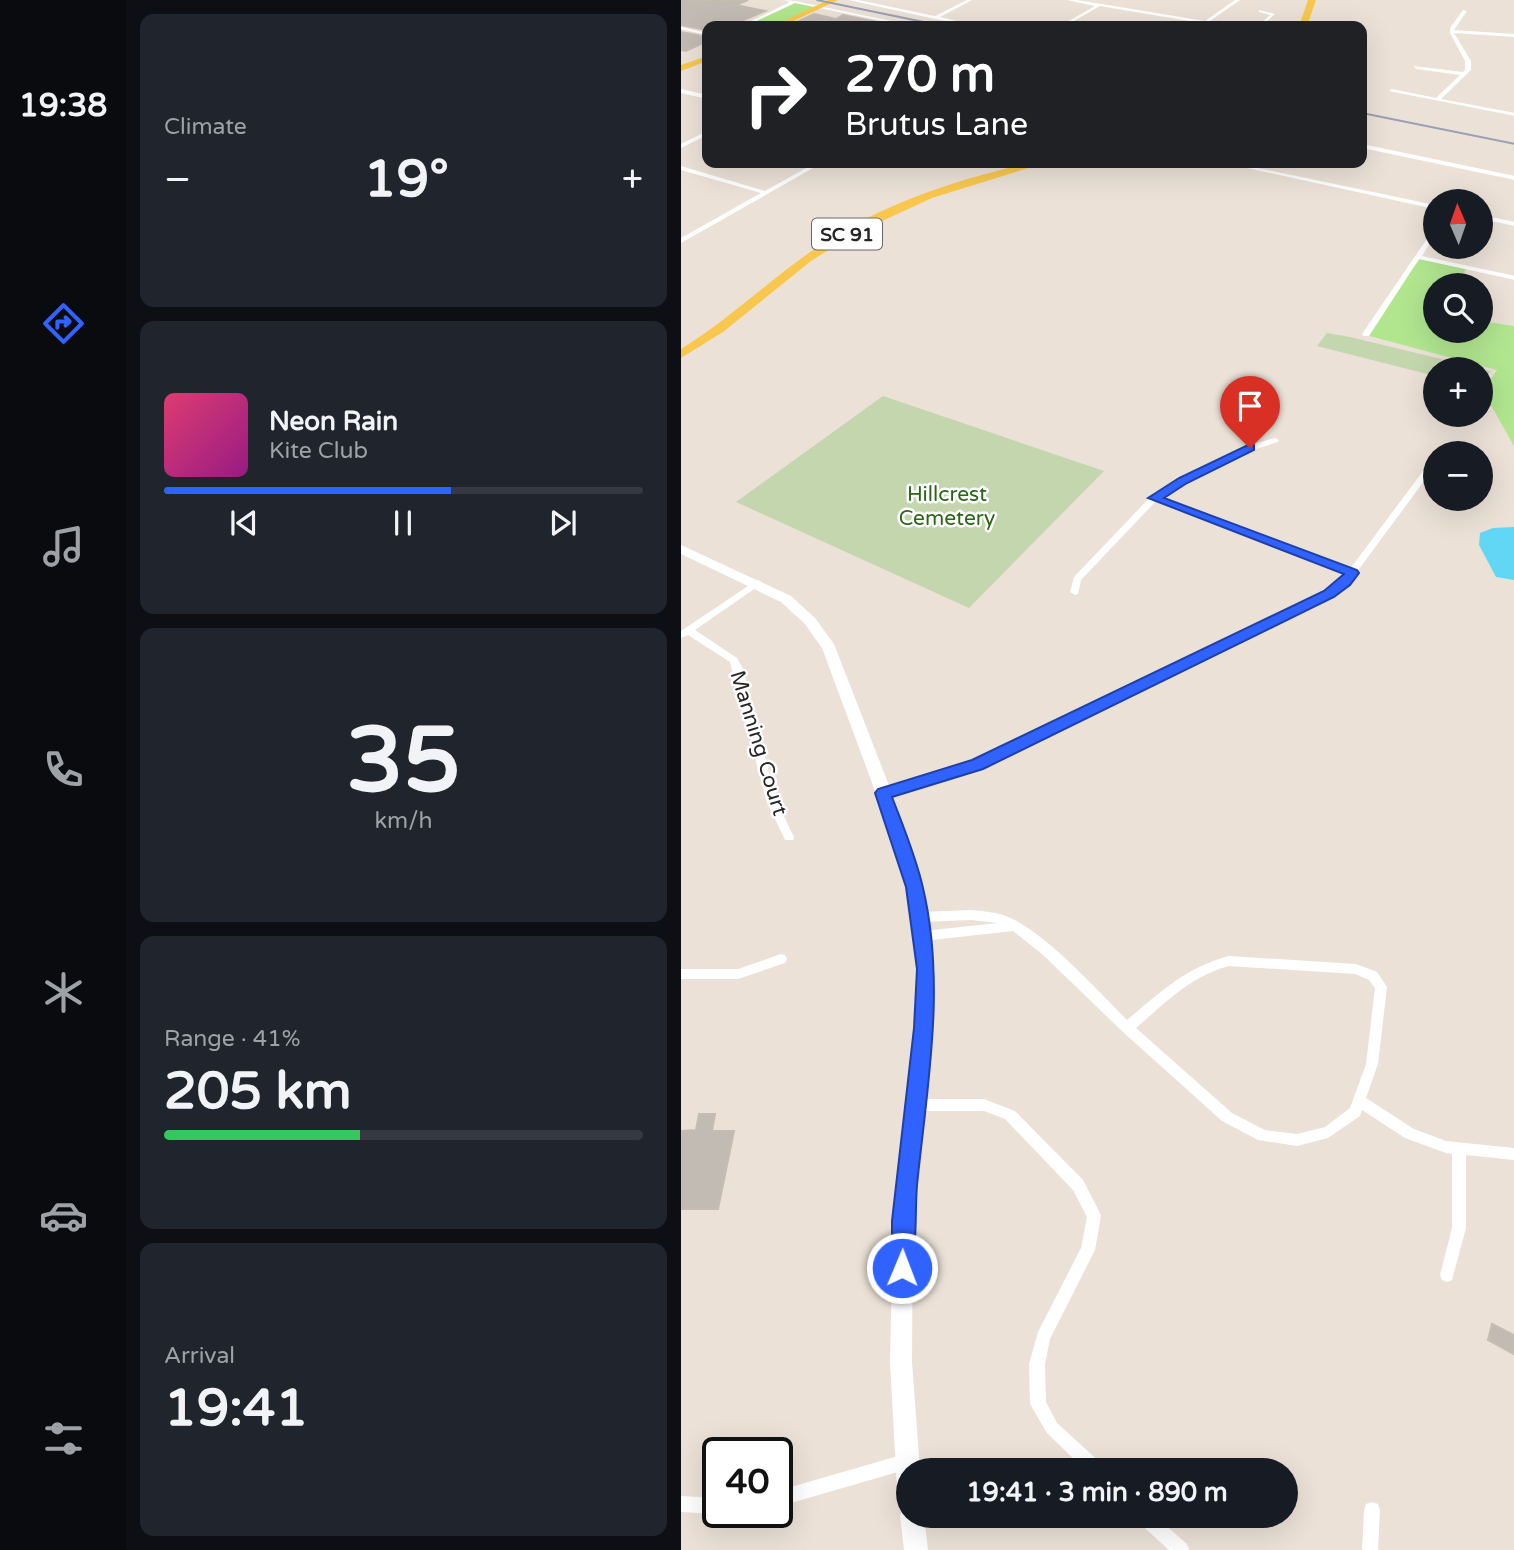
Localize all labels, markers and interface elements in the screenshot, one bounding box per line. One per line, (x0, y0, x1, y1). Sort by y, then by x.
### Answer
text: 270 m (845, 46, 995, 105)
icon: right (730, 49, 821, 140)
text: 19:38 (19, 87, 107, 125)
text: Brutus Lane (845, 106, 1028, 144)
text: Climate (164, 113, 247, 141)
text: 19° (364, 148, 449, 211)
text: − (164, 157, 191, 203)
text: + (622, 157, 643, 203)
north arrow (1423, 189, 1493, 259)
map controls (1423, 189, 1493, 511)
road number: SC 91 (812, 218, 882, 250)
button: search (1423, 273, 1493, 343)
icon: directions (39, 299, 88, 348)
button: + (1423, 357, 1493, 427)
pin (1220, 376, 1280, 448)
icon: arrive (1231, 387, 1269, 425)
text: Neon Rain (269, 406, 398, 437)
text: Kite Club (269, 437, 368, 465)
button: − (1423, 441, 1493, 511)
park label: Hillcrest Cemetery (899, 482, 995, 531)
icon: previous (225, 504, 263, 542)
icon: pause (384, 504, 422, 542)
icon: next (544, 504, 582, 542)
icon: music (39, 522, 88, 571)
street label: Manning Court (725, 668, 792, 819)
text: 35 (346, 706, 461, 816)
icon: phone (39, 745, 88, 794)
text: km/h (375, 807, 432, 835)
icon: climate (39, 968, 88, 1017)
text: Range · 41% (164, 1025, 300, 1053)
text: 205 km (164, 1060, 352, 1123)
icon: car (39, 1191, 88, 1240)
position arrow (865, 1231, 939, 1305)
text: Arrival (164, 1342, 235, 1370)
text: 19:41 (164, 1377, 308, 1440)
icon: filters (39, 1414, 88, 1463)
speed limit sign: 40 (702, 1437, 793, 1528)
text: 19:41 · 3 min · 890 m (966, 1477, 1228, 1508)

